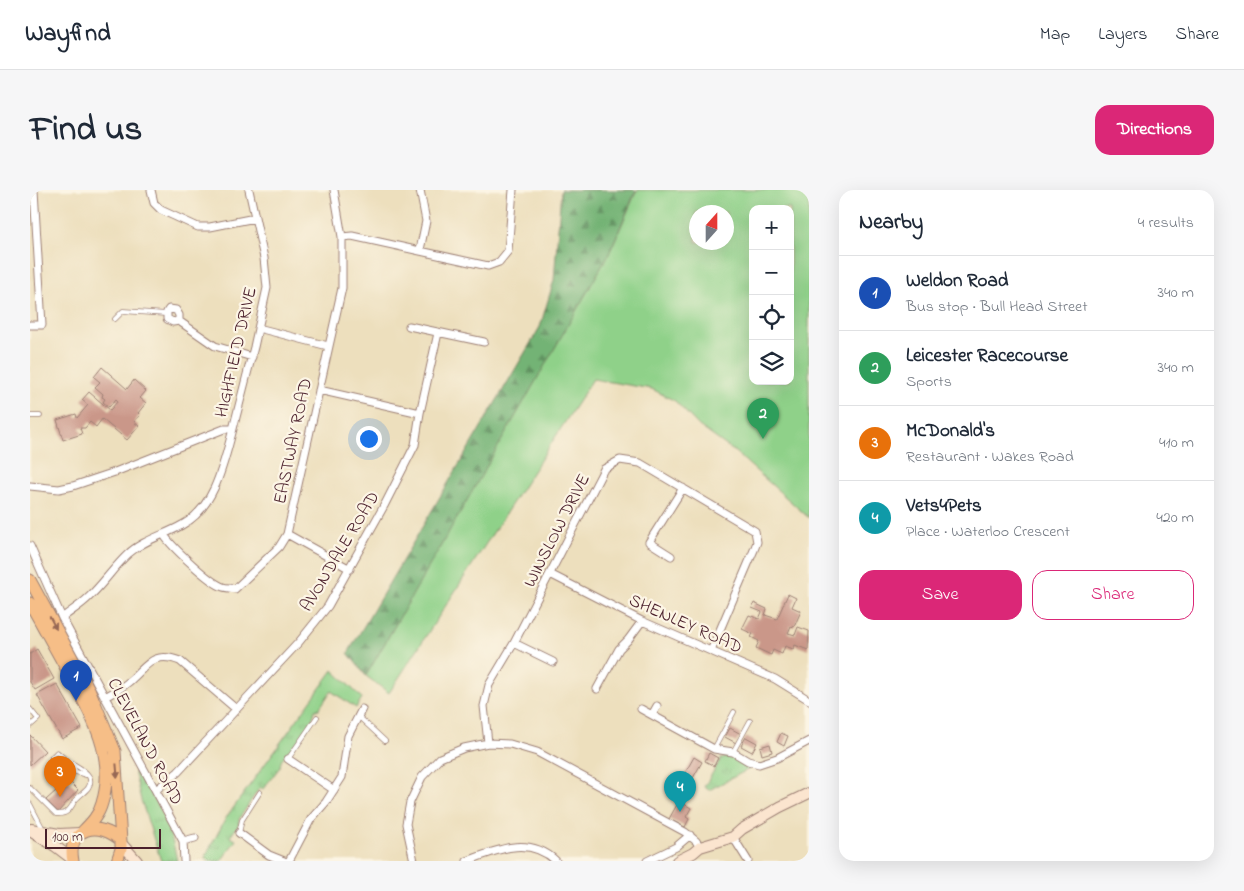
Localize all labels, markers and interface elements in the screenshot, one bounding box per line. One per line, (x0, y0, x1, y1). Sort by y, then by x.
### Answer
text: Wayfind (25, 17, 111, 52)
text: Map (1040, 22, 1070, 48)
text: Layers (1098, 22, 1148, 48)
text: Share (1176, 22, 1219, 48)
text: Find us (30, 105, 142, 156)
button: Directions (1095, 105, 1214, 155)
north arrow (689, 205, 734, 250)
map controls (749, 205, 794, 385)
button: + (749, 205, 794, 250)
text: Nearby (859, 208, 923, 238)
text: 4 results (1138, 211, 1194, 235)
button: − (749, 250, 794, 295)
text: Weldon Road (906, 268, 1008, 295)
text: 1 (872, 281, 878, 305)
text: 340 m (1157, 281, 1194, 305)
street label: HIGHFIELD DRIVE (209, 285, 265, 420)
button: locate (749, 295, 794, 340)
text: Bus stop · Bull Head Street (906, 295, 1088, 319)
button: layers (749, 340, 794, 385)
text: Leicester Racecourse (906, 343, 1068, 370)
text: 2 (871, 356, 879, 380)
text: 340 m (1157, 356, 1194, 380)
text: Sports (906, 370, 952, 394)
street label: EASTWAY ROAD (268, 376, 320, 507)
pin: 2 (747, 398, 779, 439)
text: McDonald's (906, 418, 995, 445)
your location (356, 426, 382, 452)
text: 3 (872, 431, 878, 455)
text: 410 m (1159, 431, 1194, 455)
text: Restaurant · Wakes Road (906, 445, 1074, 469)
street label: WINSLOW DRIVE (518, 469, 598, 592)
street label: AVONDALE ROAD (295, 487, 387, 617)
text: Vets4Pets (906, 493, 982, 520)
text: 4 (872, 506, 878, 530)
text: 420 m (1156, 506, 1194, 530)
text: Place · Waterloo Crescent (906, 520, 1070, 544)
button: Save (859, 570, 1022, 620)
button: Share (1032, 570, 1194, 620)
street label: SHENLEY ROAD (624, 588, 746, 661)
one-way arrow (49, 616, 57, 630)
pin: 1 (60, 660, 92, 701)
street label: CLEVELAND ROAD (100, 674, 189, 810)
pin: 3 (44, 756, 76, 797)
one-way arrow (113, 763, 121, 779)
pin: 4 (664, 771, 696, 812)
scale bar (45, 826, 161, 849)
text: 100 m (52, 827, 83, 848)

